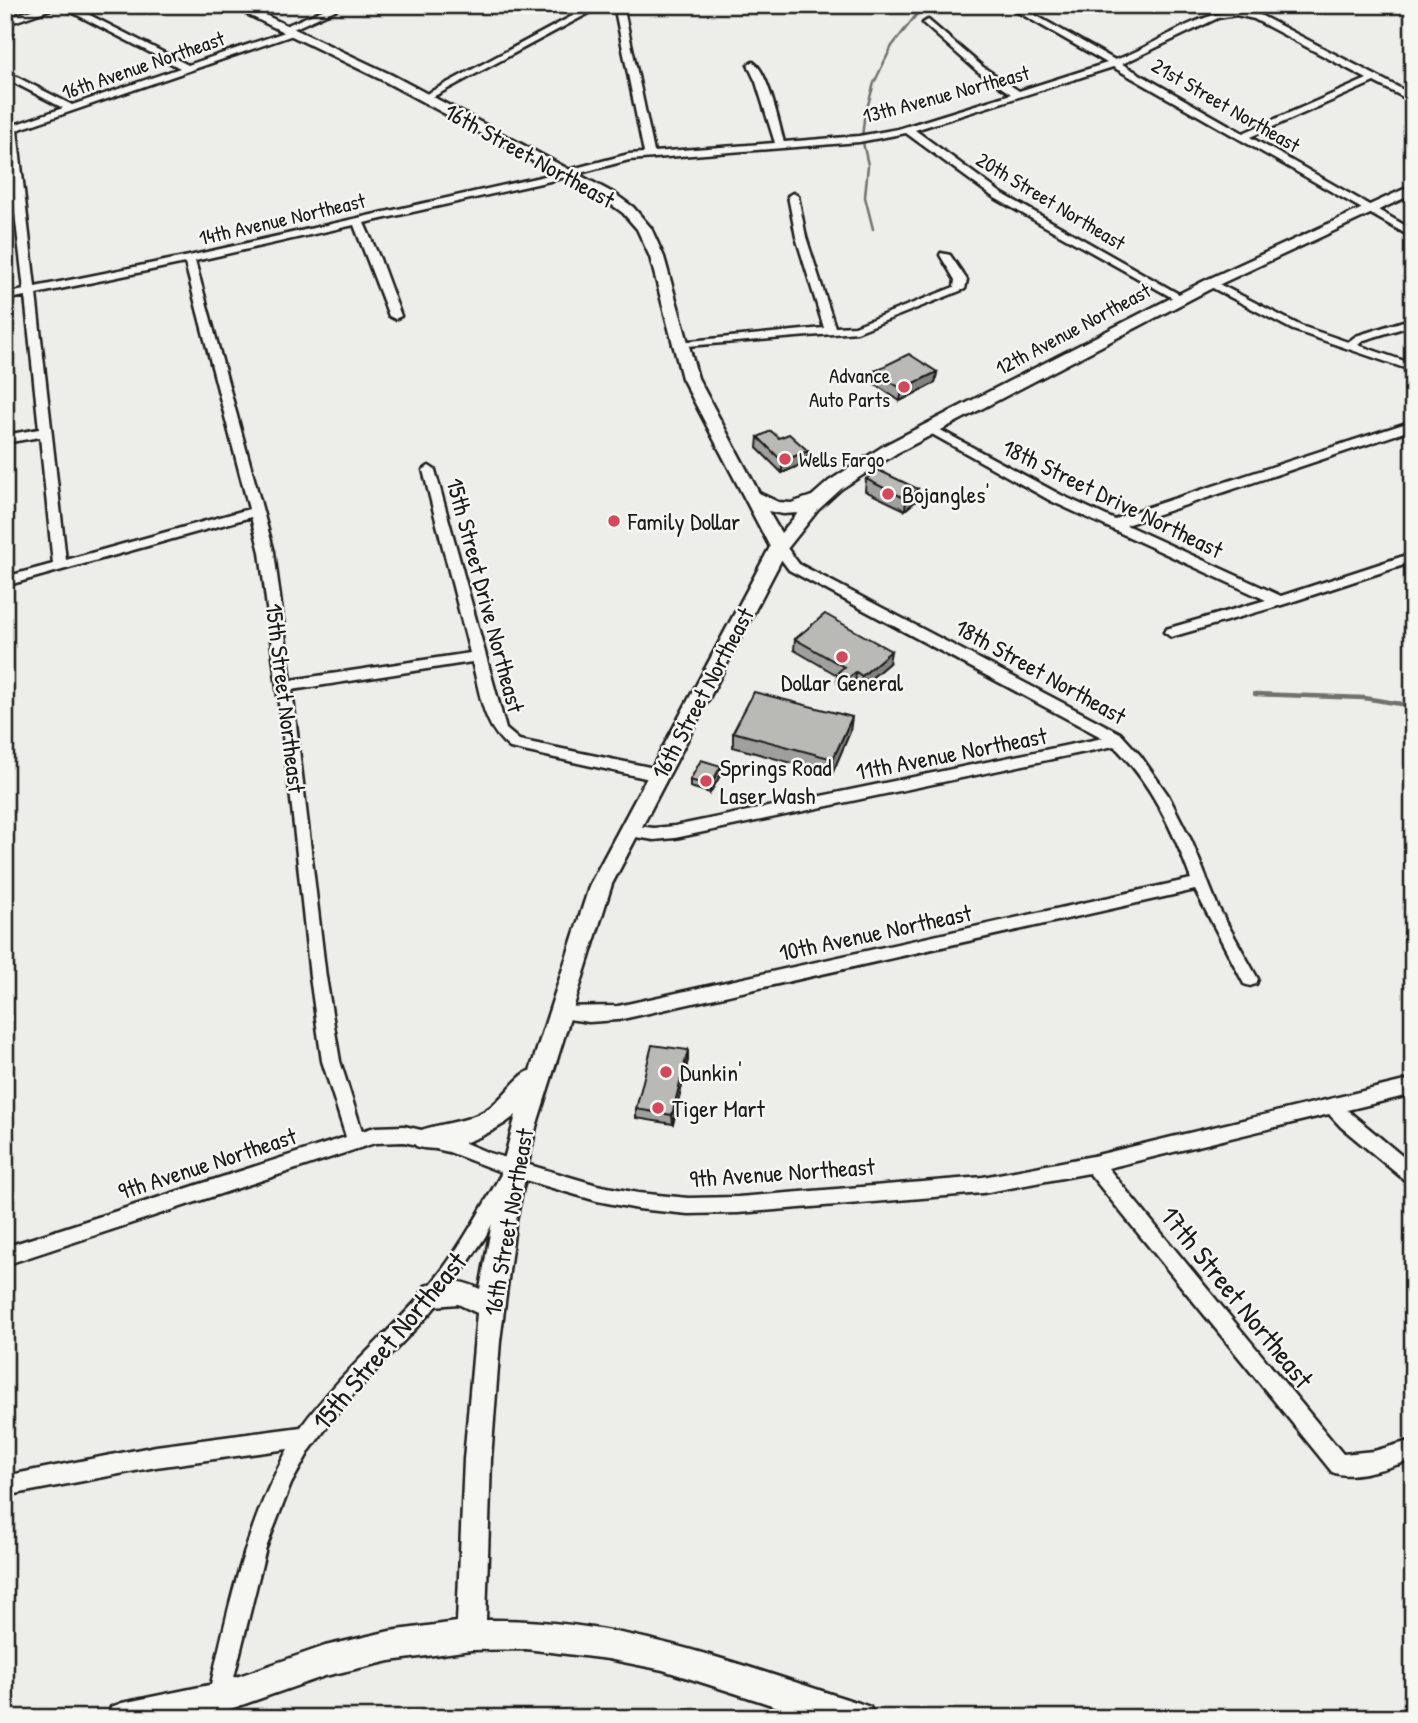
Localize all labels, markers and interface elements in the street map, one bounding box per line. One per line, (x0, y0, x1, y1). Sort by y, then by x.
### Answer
street label: 16th Avenue Northeast (58, 23, 229, 106)
street label: 21st Street Northeast (1146, 51, 1306, 160)
street label: 13th Avenue Northeast (859, 58, 1033, 130)
street label: 16th Street Northeast (439, 95, 621, 215)
street label: 20th Street Northeast (971, 145, 1132, 257)
street label: 14th Avenue Northeast (196, 186, 369, 252)
street label: 12th Avenue Northeast (990, 275, 1156, 382)
place label: Advance Auto Parts (809, 361, 890, 414)
marker: Advance Auto Parts (896, 379, 912, 395)
street label: 18th Street Drive Northeast (997, 431, 1229, 566)
place label: Wells Fargo (799, 445, 884, 474)
marker: Wells Fargo (777, 451, 793, 467)
street label: 15th Street Drive Northeast (439, 474, 533, 716)
place label: Bojangles' (902, 478, 990, 510)
marker: Bojangles' (880, 486, 896, 502)
place label: Family Dollar (627, 505, 740, 537)
marker: Family Dollar (606, 513, 622, 529)
street label: 15th Street Northeast (259, 601, 314, 795)
street label: 16th Street Northeast (643, 601, 761, 784)
street label: 18th Street Northeast (950, 611, 1133, 732)
marker: Dollar General (834, 649, 850, 665)
place label: Dollar General (781, 666, 904, 698)
street label: 11th Avenue Northeast (853, 719, 1050, 787)
place label: Springs Road Laser Wash (720, 751, 832, 811)
marker: Springs Road Laser Wash (698, 773, 714, 789)
street label: 10th Avenue Northeast (776, 896, 975, 968)
place label: Dunkin' (680, 1056, 742, 1088)
marker: Dunkin' (658, 1064, 674, 1080)
place label: Tiger Mart (672, 1092, 766, 1124)
marker: Tiger Mart (650, 1100, 666, 1116)
street label: 9th Avenue Northeast (114, 1119, 301, 1207)
street label: 16th Street Northeast (476, 1125, 540, 1318)
street label: 9th Avenue Northeast (688, 1150, 876, 1194)
street label: 17th Street Northeast (1152, 1198, 1323, 1396)
street label: 15th Street Northeast (303, 1243, 475, 1438)

